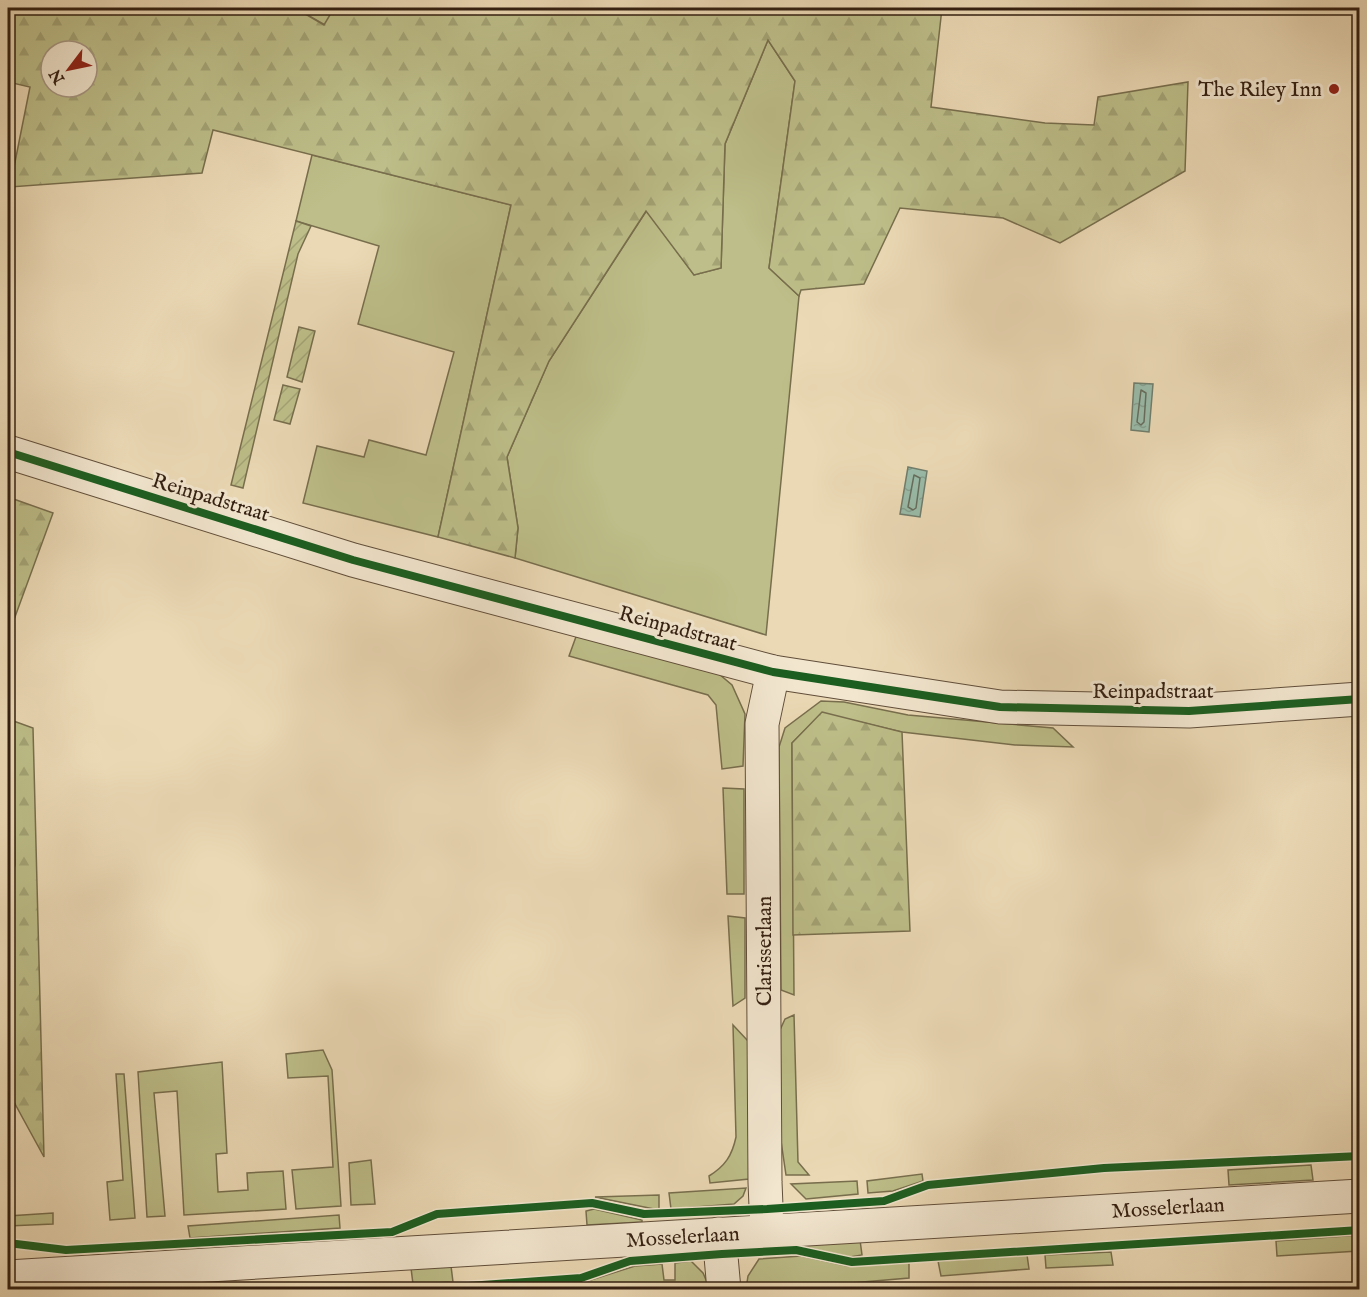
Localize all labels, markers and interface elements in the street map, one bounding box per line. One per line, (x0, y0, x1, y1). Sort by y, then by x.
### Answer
north arrow (39, 39, 99, 99)
text: N (46, 65, 71, 88)
place label: The Riley Inn (1198, 77, 1322, 104)
marker: The Riley Inn (1327, 82, 1341, 96)
street label: Reinpadstraat (148, 468, 273, 529)
street label: Reinpadstraat (615, 601, 740, 658)
street label: Reinpadstraat (1092, 679, 1214, 706)
street label: Clarisserlaan (752, 896, 779, 1006)
street label: Mosselerlaan (1111, 1192, 1225, 1226)
street label: Mosselerlaan (625, 1221, 740, 1255)

